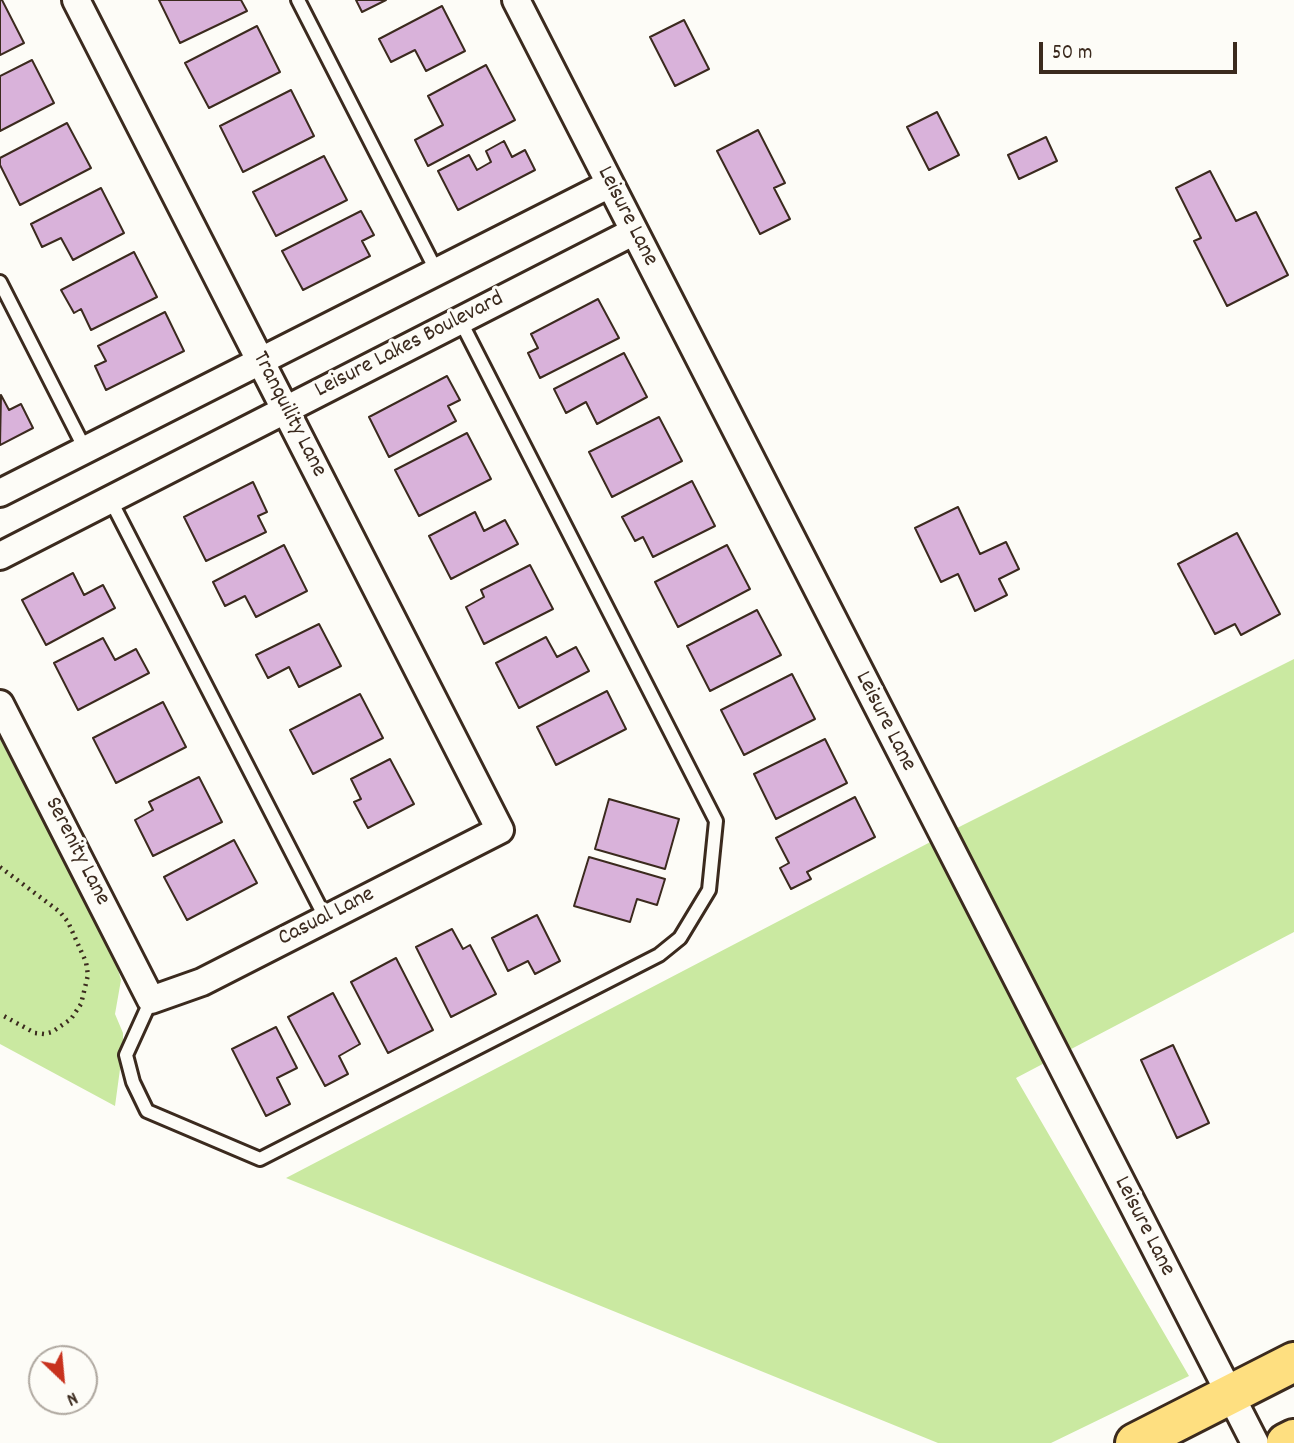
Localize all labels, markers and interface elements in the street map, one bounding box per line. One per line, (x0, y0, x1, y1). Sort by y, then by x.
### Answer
scale bar (1042, 28, 1240, 72)
text: 50 m (1052, 39, 1092, 69)
street label: Leisure Lane (589, 163, 663, 271)
street label: Leisure Lakes Boulevard (311, 286, 509, 406)
street label: Tranquility Lane (245, 348, 331, 482)
street label: Leisure Lane (847, 668, 921, 776)
street label: Serenity Lane (37, 793, 115, 911)
street label: Casual Lane (274, 882, 380, 954)
street label: Leisure Lane (1106, 1173, 1180, 1281)
north arrow (28, 1345, 98, 1415)
text: N (61, 1383, 82, 1412)

